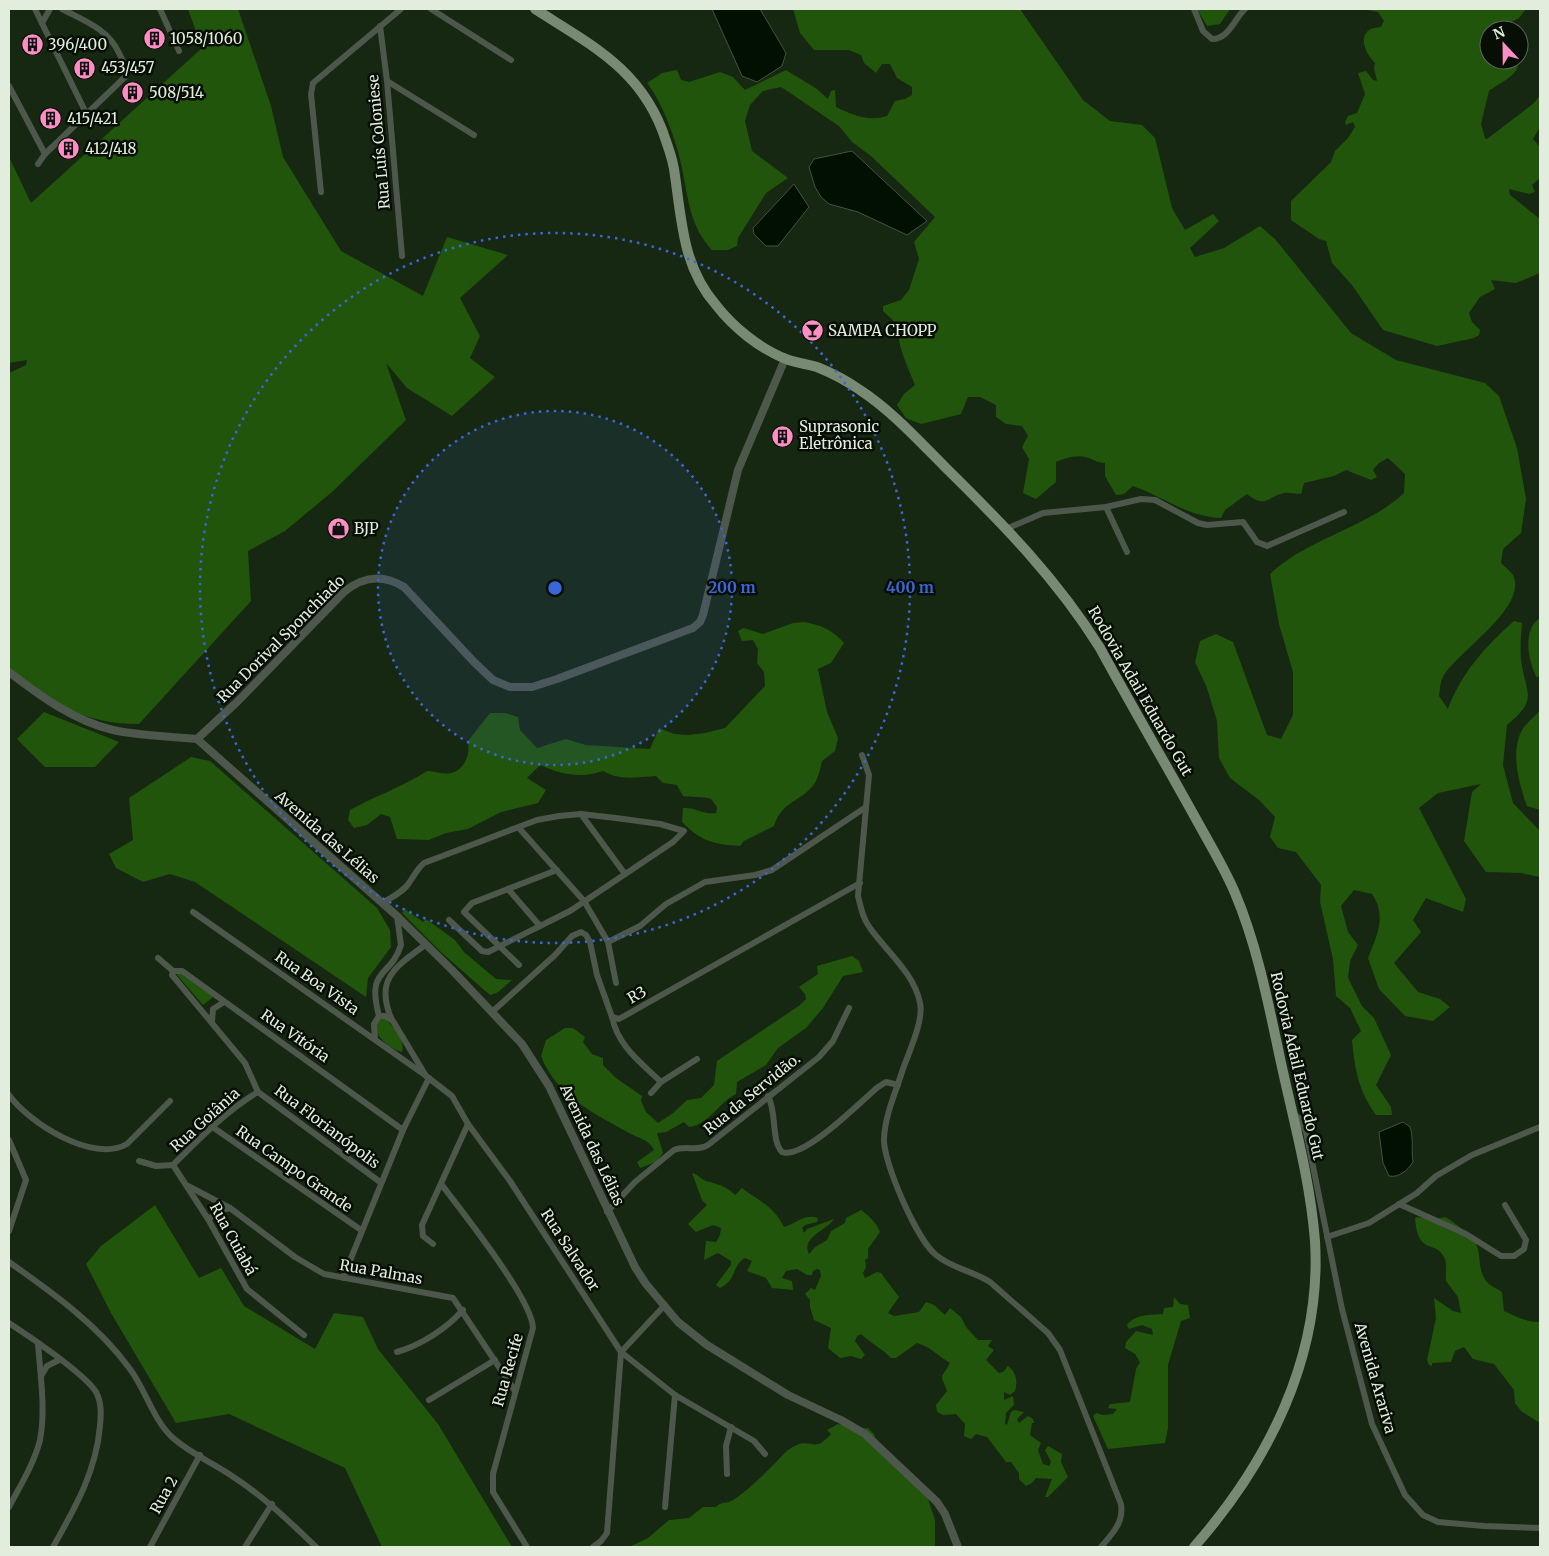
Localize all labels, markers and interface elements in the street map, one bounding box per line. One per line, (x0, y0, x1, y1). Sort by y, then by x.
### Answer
north arrow (1479, 20, 1529, 70)
text: N (1491, 23, 1508, 43)
building icon: 1058/1060 (142, 27, 166, 51)
place label: 1058/1060 (170, 29, 242, 48)
building icon: 396/400 (20, 33, 44, 57)
place label: 396/400 (48, 35, 107, 54)
building icon: 453/457 (73, 56, 97, 80)
place label: 453/457 (101, 58, 155, 77)
street label: Rua Luís Coloniese (363, 74, 394, 210)
building icon: 508/514 (121, 81, 145, 105)
place label: 508/514 (149, 83, 204, 102)
building icon: 415/421 (39, 107, 63, 131)
place label: 415/421 (67, 109, 118, 128)
building icon: 412/418 (57, 137, 81, 161)
place label: 412/418 (85, 139, 137, 158)
bar icon: SAMPA CHOPP (800, 319, 824, 343)
place label: SAMPA CHOPP (828, 321, 937, 340)
place label: Suprasonic Eletrônica (799, 417, 880, 453)
building icon: Suprasonic Eletrônica (771, 424, 795, 448)
shop icon: BJP (326, 517, 350, 541)
place label: BJP (354, 519, 379, 538)
street label: Rua Dorival Sponchiado (213, 571, 349, 706)
text: 200 m (708, 578, 756, 597)
text: 400 m (886, 578, 934, 597)
centre of rings (546, 579, 564, 597)
street label: Rodovia Adail Eduardo Gut (1084, 603, 1197, 779)
street label: Avenida das Lélias (271, 786, 383, 887)
street label: Rua Boa Vista (272, 947, 363, 1019)
street label: Rodovia Adail Eduardo Gut (1267, 970, 1328, 1162)
street label: R3 (624, 982, 650, 1008)
street label: Rua Vitória (257, 1005, 333, 1066)
street label: Rua da Servidão. (700, 1049, 804, 1138)
street label: Avenida das Lélias (556, 1080, 629, 1209)
street label: Rua Florianópolis (271, 1081, 384, 1172)
street label: Rua Goiânia (166, 1084, 243, 1156)
street label: Rua Campo Grande (232, 1121, 356, 1216)
street label: Rua Cuiabá (206, 1199, 261, 1278)
street label: Rua Salvador (537, 1205, 604, 1295)
street label: Rua Palmas (338, 1255, 424, 1288)
street label: Avenida Arariva (1350, 1319, 1400, 1436)
street label: Rua Recife (488, 1331, 527, 1409)
street label: Rua 2 (146, 1473, 182, 1517)

